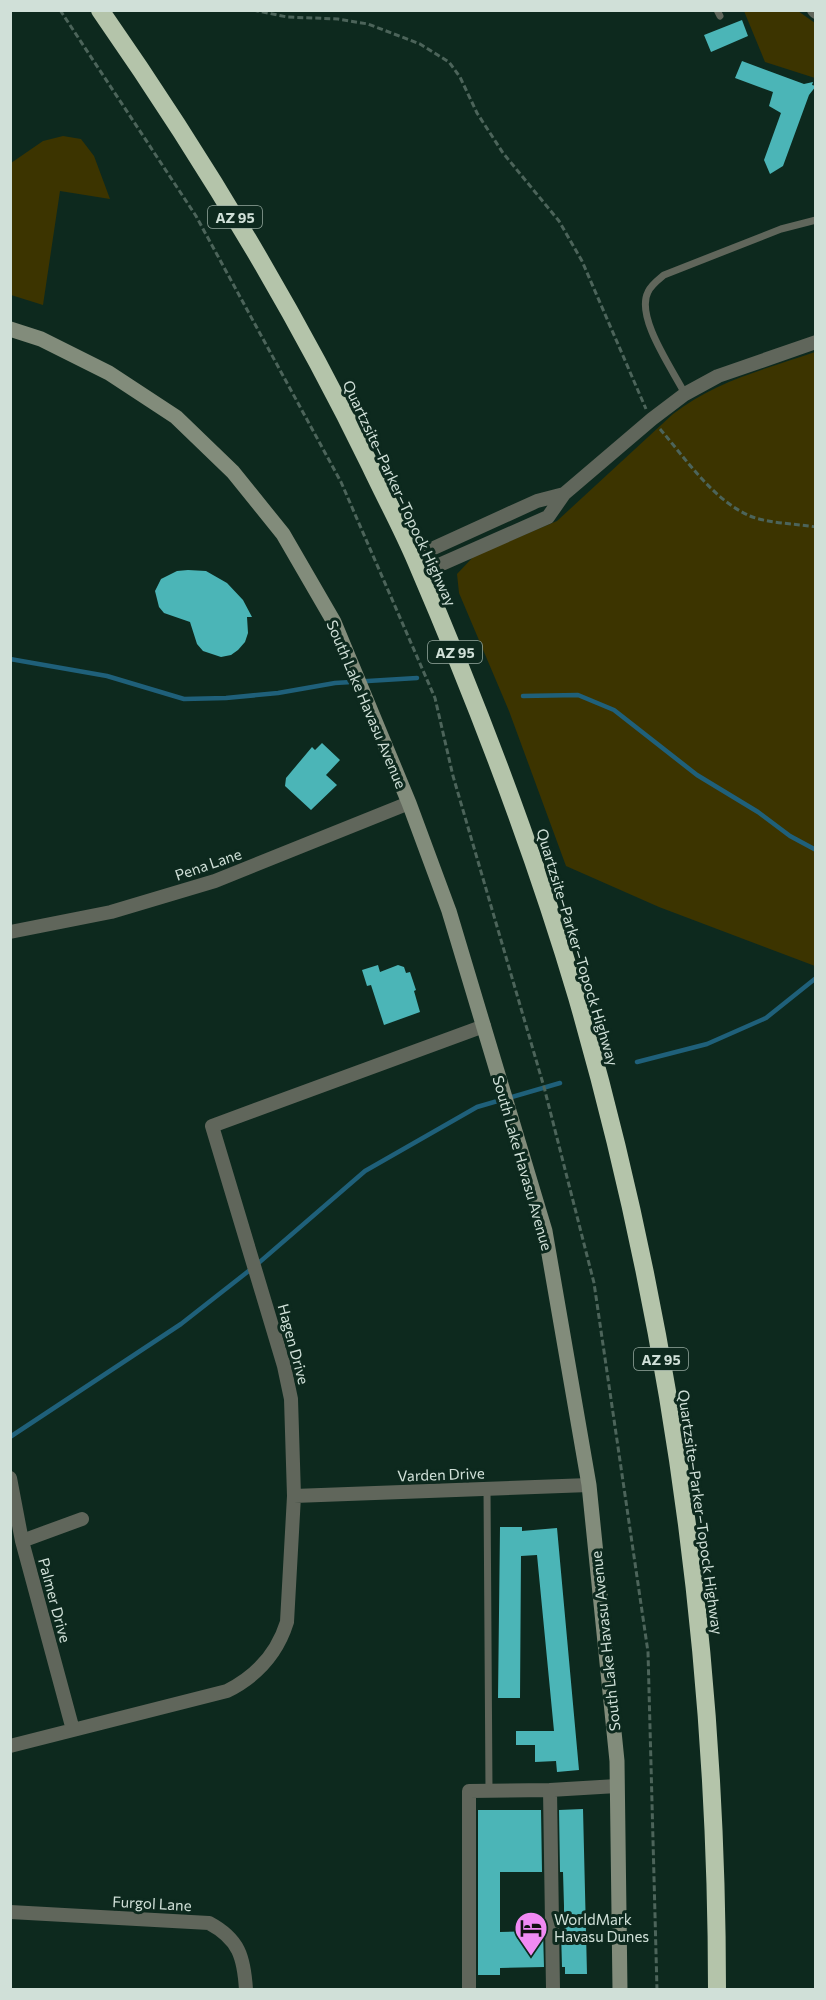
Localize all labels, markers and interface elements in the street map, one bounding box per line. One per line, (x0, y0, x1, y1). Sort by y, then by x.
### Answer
road number: AZ 95 (208, 206, 262, 228)
street label: Quartzsite–Parker–Topock Highway (340, 377, 460, 609)
street label: South Lake Havasu Avenue (323, 617, 411, 791)
road number: AZ 95 (428, 641, 482, 663)
street label: Quartzsite–Parker–Topock Highway (533, 826, 623, 1068)
street label: Pena Lane (172, 844, 244, 884)
street label: South Lake Havasu Avenue (489, 1073, 557, 1253)
street label: Hagen Drive (275, 1302, 313, 1386)
road number: AZ 95 (634, 1348, 688, 1370)
street label: Quartzsite–Parker–Topock Highway (675, 1388, 727, 1636)
street label: Varden Drive (397, 1463, 485, 1485)
street label: South Lake Havasu Avenue (587, 1550, 623, 1732)
street label: Palmer Drive (35, 1556, 75, 1645)
street label: Furgol Lane (112, 1892, 192, 1914)
hotel icon: WorldMark Havasu Dunes (513, 1910, 549, 1957)
place label: WorldMark Havasu Dunes (554, 1910, 649, 1945)

